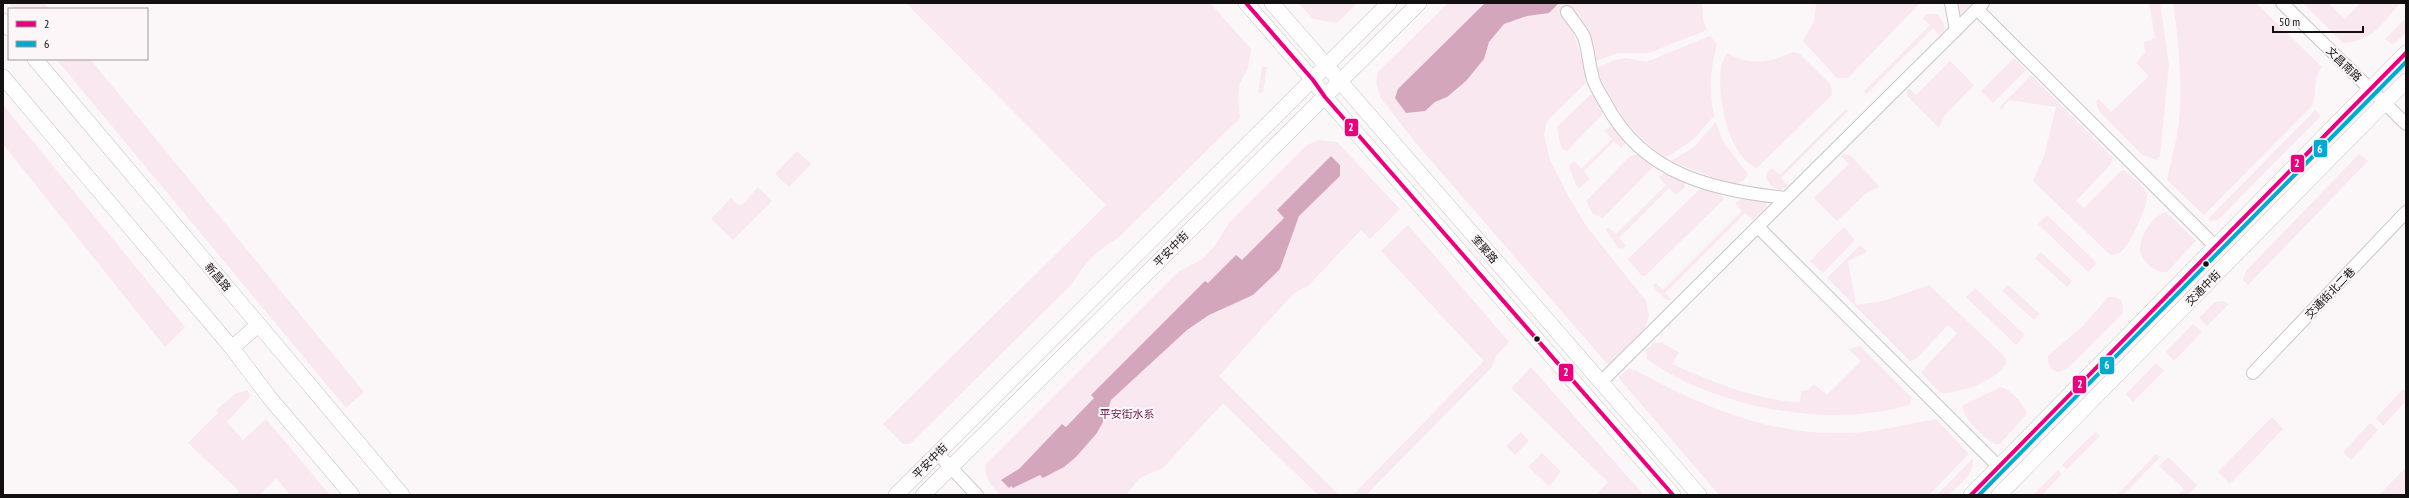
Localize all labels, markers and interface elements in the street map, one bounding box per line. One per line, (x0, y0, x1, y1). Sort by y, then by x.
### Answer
legend (8, 8, 148, 60)
scale bar (2273, 8, 2363, 34)
text: 50 m (2279, 14, 2300, 29)
text: 2 (44, 16, 49, 31)
text: 6 (44, 36, 49, 51)
street label: 文昌南路 (2323, 44, 2365, 84)
line badge: 2 (1344, 118, 1359, 137)
text: 2 (1348, 120, 1354, 134)
line badge: 6 (2313, 139, 2328, 158)
text: 6 (2317, 142, 2323, 156)
line badge: 2 (2290, 154, 2305, 173)
text: 2 (2294, 156, 2300, 170)
street label: 平安中街 (1150, 228, 1192, 270)
street label: 奎聚路 (1469, 232, 1501, 266)
unlabelled marker (2201, 259, 2211, 269)
street label: 新昌路 (202, 260, 234, 294)
street label: 交通街北二巷 (2302, 264, 2358, 322)
street label: 交通中街 (2182, 267, 2224, 309)
unlabelled marker (1532, 334, 1542, 344)
line badge: 6 (2099, 356, 2115, 375)
text: 6 (2104, 358, 2110, 372)
line badge: 2 (1558, 363, 1574, 382)
text: 2 (1563, 365, 1569, 379)
line badge: 2 (2072, 375, 2087, 394)
text: 2 (2077, 377, 2083, 391)
park label: 平安街水系 (1100, 407, 1155, 421)
street label: 平安中街 (909, 440, 951, 482)

